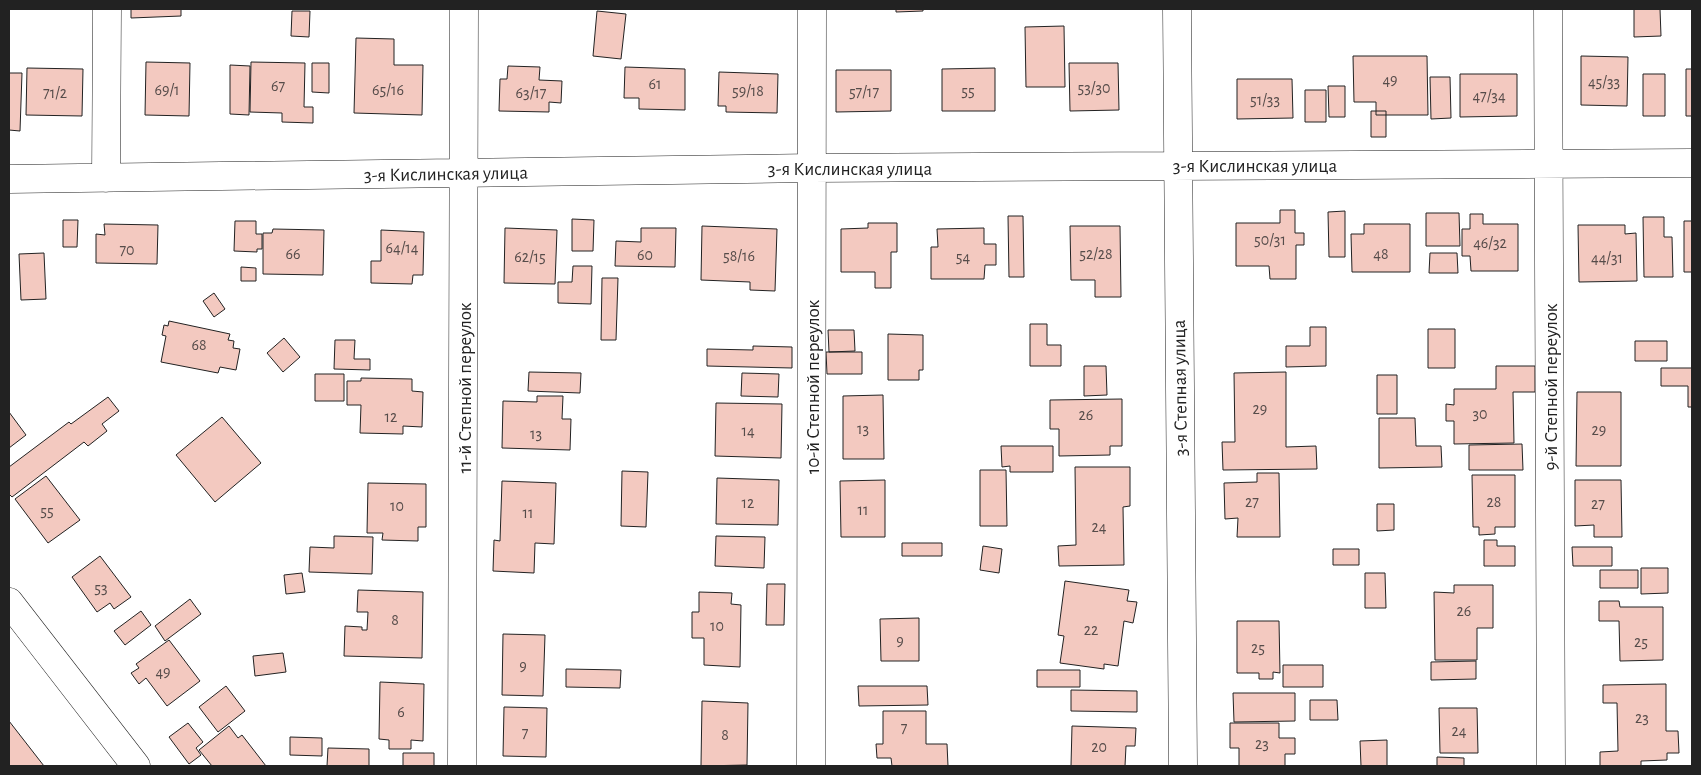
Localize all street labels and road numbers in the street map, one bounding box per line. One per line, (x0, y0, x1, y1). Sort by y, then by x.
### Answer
street label: 3-я Кислинская улица (1173, 157, 1337, 176)
street label: 3-я Кислинская улица (768, 160, 932, 179)
street label: 3-я Кислинская улица (364, 164, 529, 185)
street label: 10-й Степной переулок (804, 299, 823, 474)
street label: 11-й Степной переулок (456, 302, 475, 474)
street label: 9-й Степной переулок (1542, 303, 1561, 471)
street label: 3-я Степная улица (1170, 319, 1191, 456)

